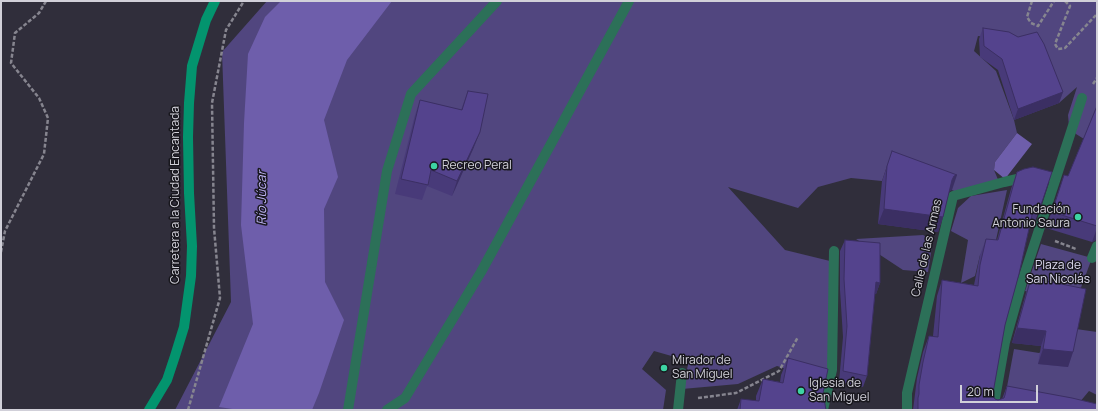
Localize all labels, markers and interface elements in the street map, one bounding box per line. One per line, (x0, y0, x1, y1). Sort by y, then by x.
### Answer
street label: Carretera a la Ciudad Encantada (169, 106, 183, 284)
place label: Recreo Peral (442, 159, 512, 173)
marker: Recreo Peral (429, 161, 439, 171)
water label: Río Júcar (254, 171, 270, 225)
street label: Calle de las Armas (909, 198, 945, 298)
place label: Fundación Antonio Saura (992, 203, 1070, 231)
marker: Fundación Antonio Saura (1073, 212, 1083, 222)
park label: Plaza de San Nicolás (1026, 259, 1090, 287)
place label: Mirador de San Miguel (672, 354, 733, 382)
marker: Mirador de San Miguel (659, 363, 669, 373)
place label: Iglesia de San Miguel (809, 377, 870, 405)
scale bar (962, 377, 1040, 403)
text: 20 m (967, 383, 994, 400)
marker: Iglesia de San Miguel (796, 386, 806, 396)

